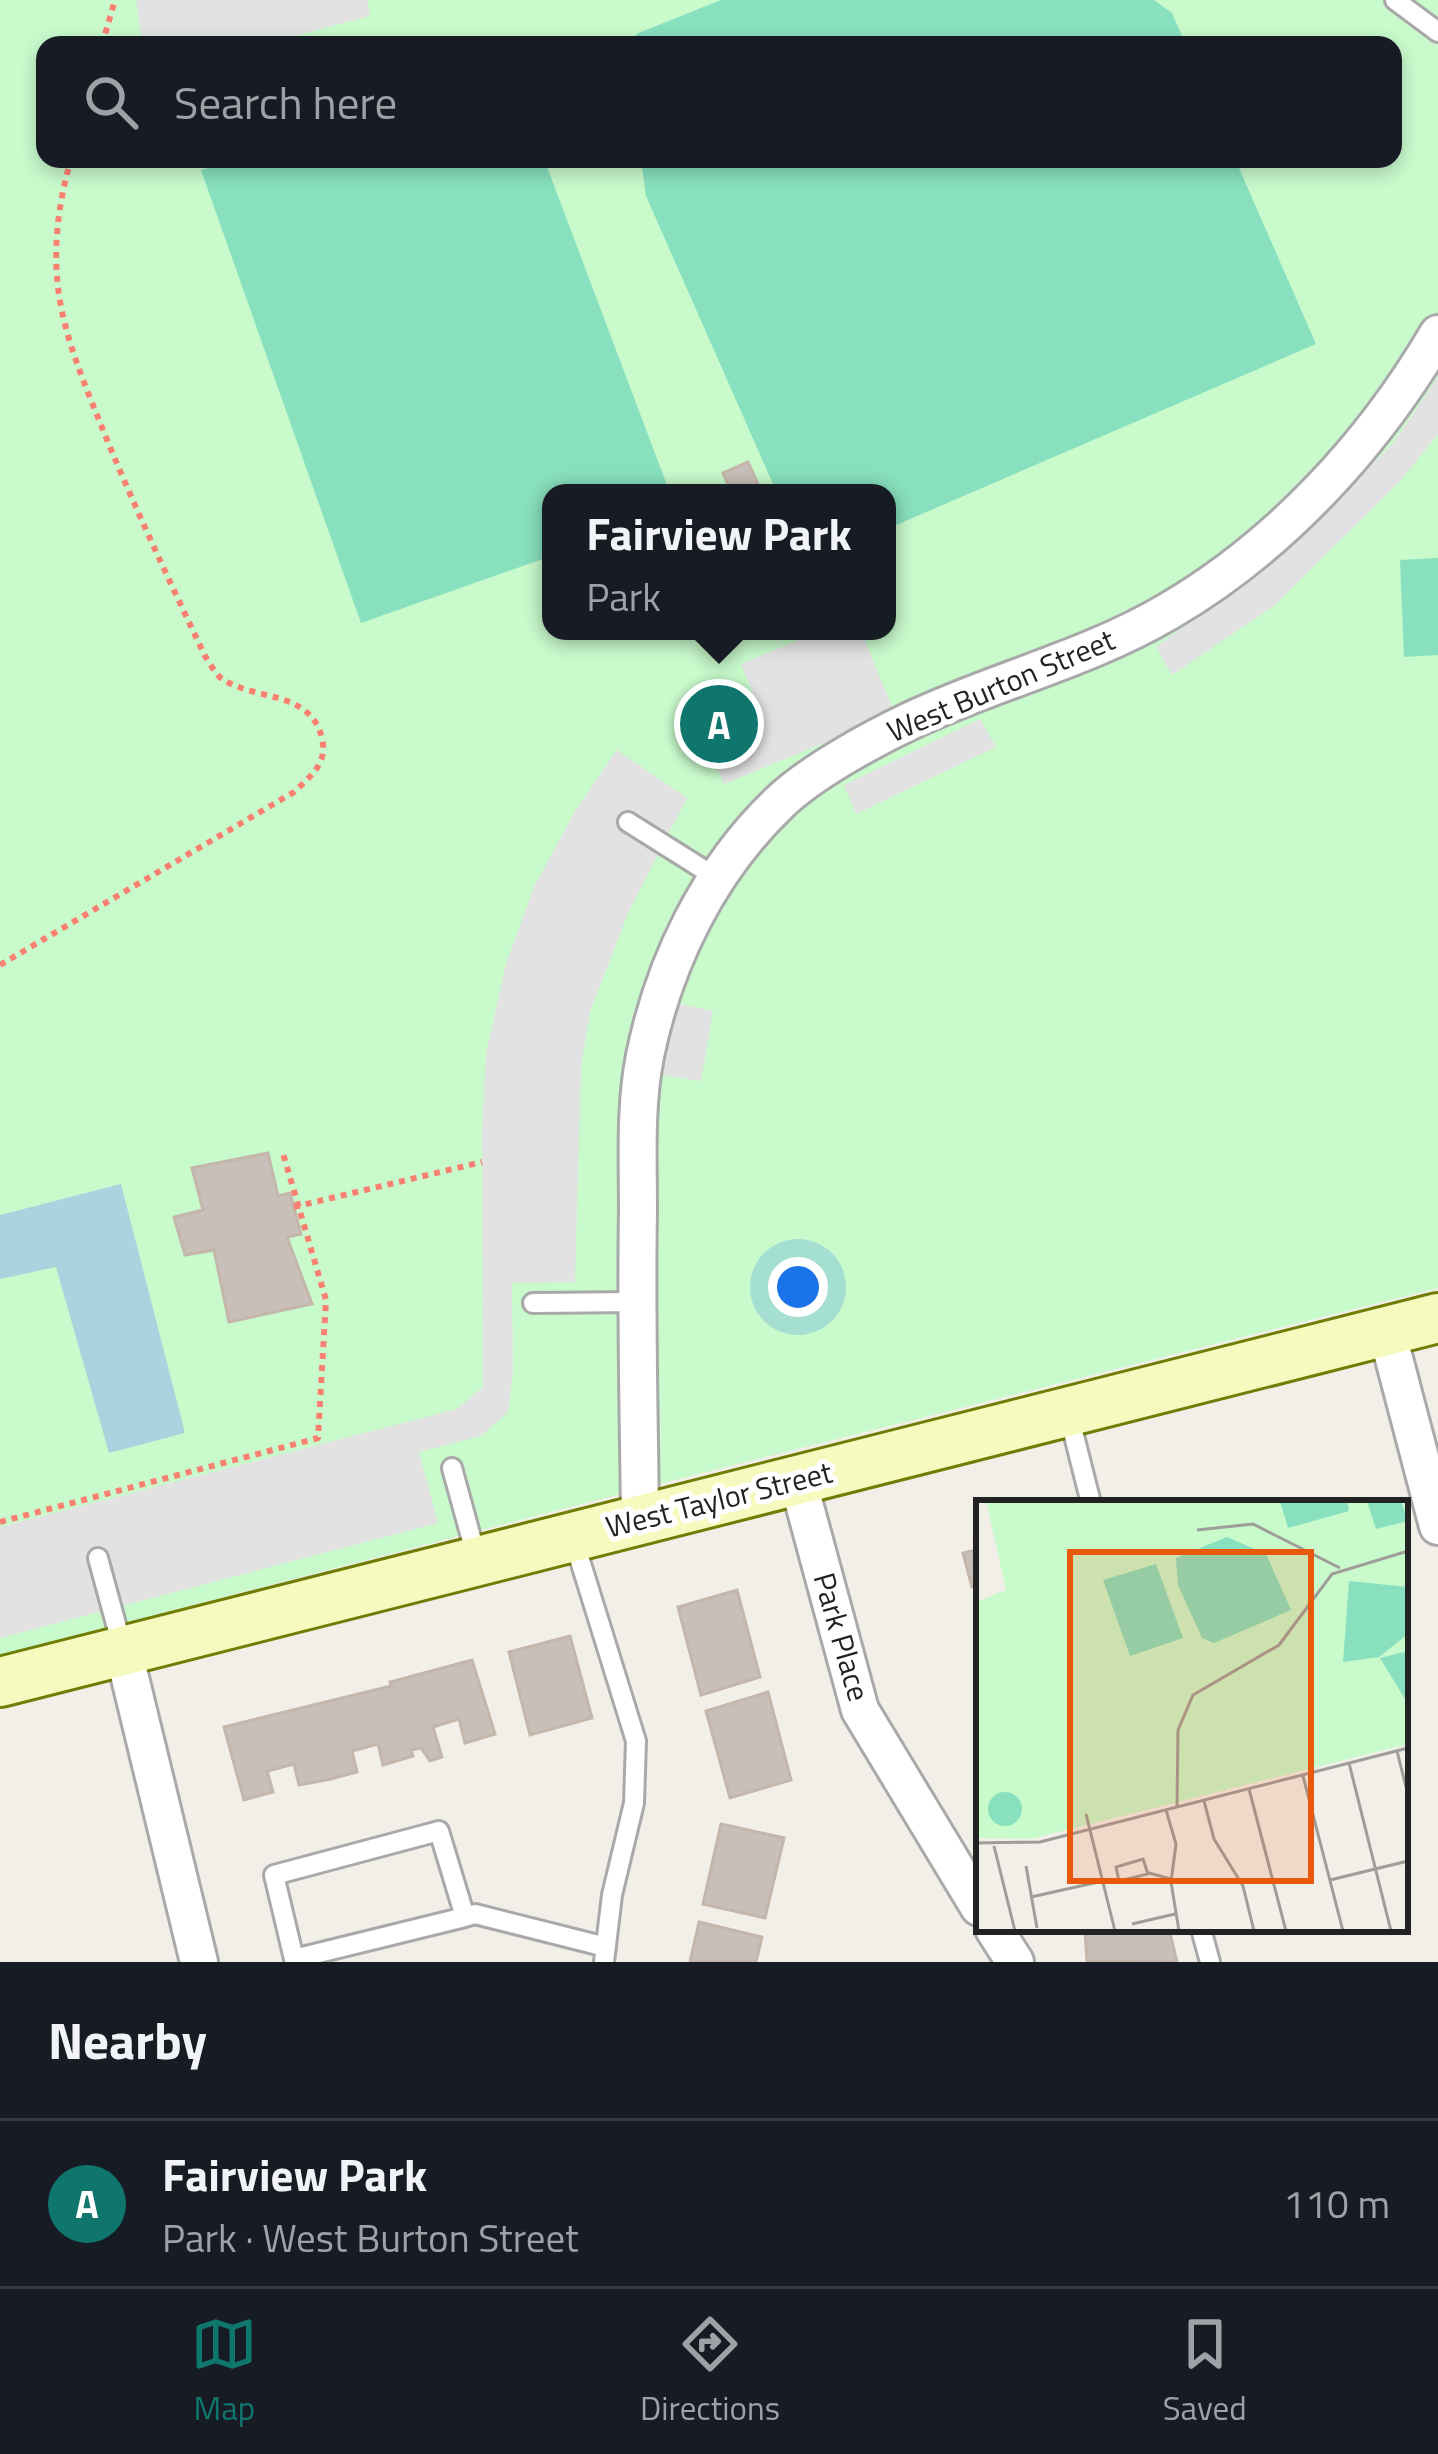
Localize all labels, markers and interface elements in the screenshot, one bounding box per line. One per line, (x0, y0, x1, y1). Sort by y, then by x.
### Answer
search box (36, 36, 1402, 168)
text: Search here (174, 68, 397, 136)
icon: search (78, 69, 144, 135)
popup (542, 484, 896, 640)
text: Fairview Park (586, 499, 852, 567)
text: Park (586, 567, 661, 626)
street label: West Burton Street (880, 616, 1122, 754)
pin: A (680, 679, 758, 769)
your location (768, 1257, 828, 1317)
street label: West Taylor Street (601, 1449, 837, 1549)
inset map (976, 1500, 1408, 1932)
street label: Park Place (802, 1567, 882, 1706)
text: Nearby (48, 2001, 207, 2079)
text: Fairview Park (162, 2140, 427, 2208)
text: A (75, 2174, 99, 2233)
text: 110 m (1283, 2174, 1390, 2233)
text: Park · West Burton Street (162, 2208, 579, 2267)
tab: Map (191, 2311, 257, 2433)
tab: Directions (640, 2311, 780, 2433)
tab: Saved (1163, 2311, 1247, 2433)

